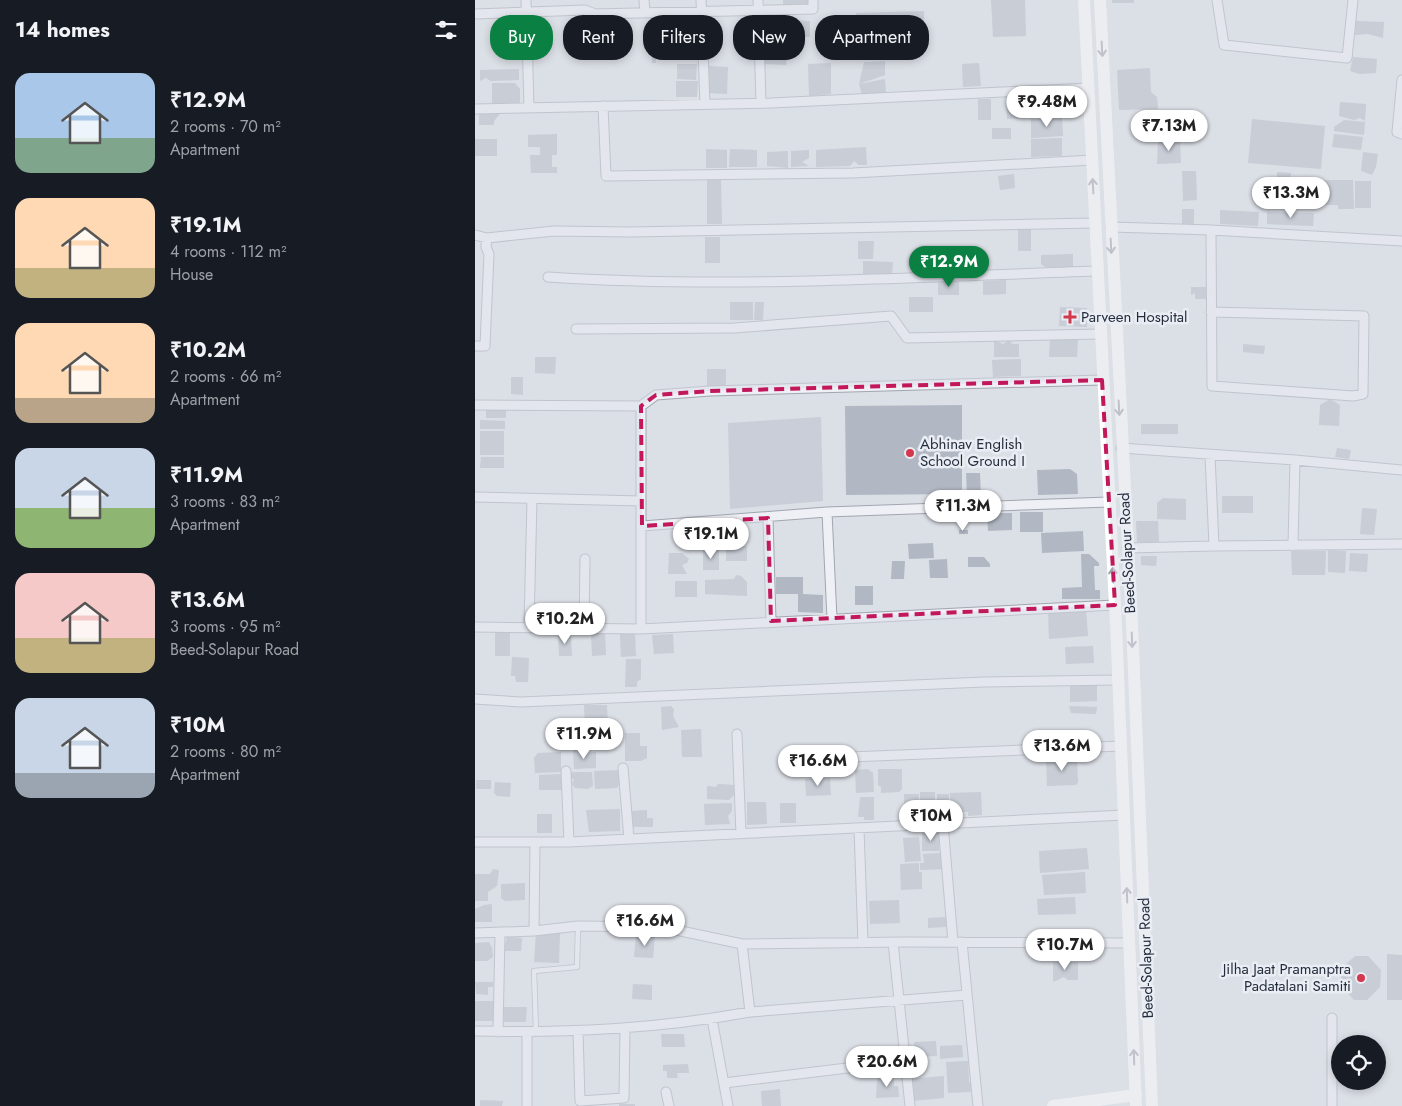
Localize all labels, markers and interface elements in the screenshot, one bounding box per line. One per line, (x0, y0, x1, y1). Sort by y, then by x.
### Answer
text: 14 homes (15, 15, 110, 45)
chip: Buy (490, 15, 553, 60)
chip: Rent (563, 15, 633, 60)
chip: Filters (643, 15, 723, 60)
chip: New (733, 15, 805, 60)
chip: Apartment (815, 15, 929, 60)
icon: filters (432, 16, 460, 44)
one-way arrow (1098, 40, 1107, 56)
text: ₹12.9M (170, 85, 246, 115)
pin: ₹9.48M (1006, 86, 1088, 128)
text: ₹9.48M (1017, 90, 1077, 113)
icon: home (55, 93, 115, 153)
pin: ₹7.13M (1128, 110, 1210, 152)
text: ₹7.13M (1142, 114, 1196, 137)
text: 2 rooms · 70 m² (170, 115, 281, 138)
text: Apartment (170, 138, 240, 161)
pin: ₹13.3M (1250, 176, 1332, 219)
one-way arrow (1088, 178, 1097, 194)
text: ₹13.3M (1263, 181, 1319, 204)
text: ₹19.1M (170, 210, 241, 240)
icon: home (55, 218, 115, 278)
one-way arrow (1107, 238, 1116, 254)
text: 4 rooms · 112 m² (170, 240, 287, 263)
pin: ₹12.9M (908, 246, 990, 288)
text: ₹12.9M (920, 250, 978, 273)
text: House (170, 263, 213, 286)
place label: Parveen Hospital (1081, 306, 1187, 328)
marker: Parveen Hospital (1063, 310, 1077, 324)
text: ₹10.2M (170, 335, 246, 365)
icon: home (55, 343, 115, 403)
text: 2 rooms · 66 m² (170, 365, 281, 388)
text: Apartment (170, 388, 240, 411)
one-way arrow (1114, 400, 1124, 416)
place label: Abhinav English School Ground I (920, 433, 1025, 472)
marker: Abhinav English School Ground I (904, 447, 916, 459)
text: ₹11.9M (170, 460, 243, 490)
icon: home (55, 468, 115, 528)
text: 3 rooms · 83 m² (170, 490, 280, 513)
pin: ₹11.3M (922, 490, 1004, 532)
street label: Beed-Solapur Road (1113, 492, 1141, 614)
text: ₹11.3M (936, 494, 990, 517)
text: Apartment (170, 513, 240, 536)
pin: ₹19.1M (670, 518, 752, 560)
text: ₹19.1M (684, 522, 738, 545)
one-way arrow (1108, 568, 1117, 584)
text: ₹13.6M (170, 585, 245, 615)
icon: home (55, 593, 115, 653)
pin: ₹10.2M (524, 602, 606, 645)
text: ₹10.2M (536, 607, 594, 630)
text: 3 rooms · 95 m² (170, 615, 281, 638)
one-way arrow (1128, 632, 1137, 648)
text: Beed-Solapur Road (170, 638, 299, 661)
text: ₹10M (170, 710, 225, 740)
icon: home (55, 718, 115, 778)
pin: ₹11.9M (543, 718, 625, 760)
text: ₹11.9M (556, 722, 612, 745)
pin: ₹13.6M (1021, 730, 1103, 772)
text: ₹13.6M (1033, 734, 1091, 757)
text: 2 rooms · 80 m² (170, 740, 281, 763)
pin: ₹16.6M (777, 744, 859, 787)
text: ₹16.6M (789, 749, 847, 772)
text: Apartment (170, 763, 240, 786)
pin: ₹10M (901, 800, 961, 842)
text: ₹10M (910, 804, 952, 827)
one-way arrow (1123, 887, 1132, 903)
street label: Beed-Solapur Road (1133, 897, 1159, 1019)
pin: ₹16.6M (604, 904, 686, 947)
text: ₹16.6M (616, 909, 674, 932)
pin: ₹10.7M (1024, 928, 1106, 971)
text: ₹10.7M (1037, 933, 1093, 956)
place label: Jilha Jaat Pramanptra Padatalani Samiti (1221, 958, 1351, 997)
marker: Jilha Jaat Pramanptra Padatalani Samiti (1355, 972, 1367, 984)
map controls (1331, 1035, 1386, 1090)
button: locate (1331, 1035, 1386, 1090)
pin: ₹20.6M (846, 1046, 928, 1088)
text: ₹20.6M (857, 1050, 917, 1073)
one-way arrow (1130, 1050, 1139, 1066)

